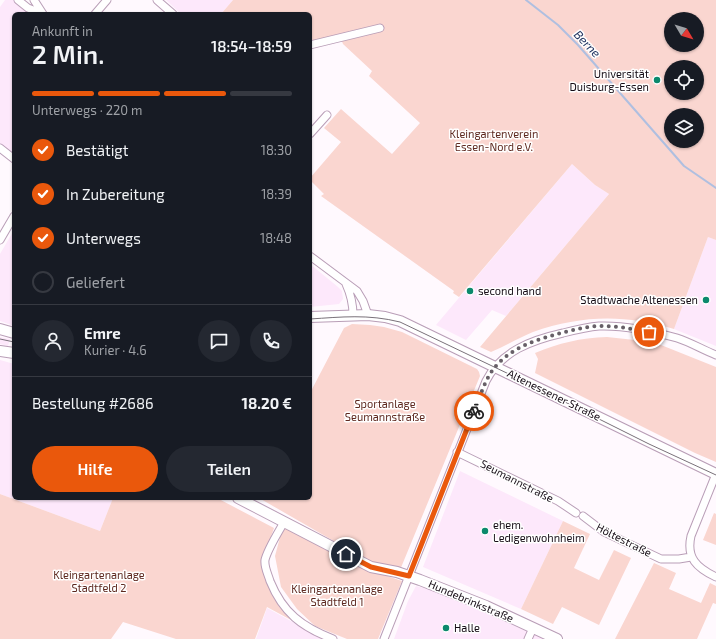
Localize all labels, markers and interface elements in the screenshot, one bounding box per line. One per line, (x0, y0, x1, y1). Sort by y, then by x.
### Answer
north arrow (664, 12, 704, 52)
map controls (664, 12, 704, 148)
text: Ankunft in (32, 23, 93, 39)
water label: Berne (572, 27, 604, 60)
text: 18:54–18:59 (211, 37, 292, 55)
text: 2 Min. (32, 38, 104, 69)
button: locate (664, 60, 704, 100)
place label: Universität Duisburg-Essen (569, 67, 649, 93)
marker: Universität Duisburg-Essen (652, 75, 662, 85)
text: Unterwegs · 220 m (32, 102, 142, 118)
button: layers (664, 108, 704, 148)
park label: Kleingartenverein Essen-Nord e.V. (450, 127, 538, 153)
icon: check (32, 139, 54, 161)
text: Bestätigt (66, 141, 128, 159)
text: 18:30 (261, 142, 292, 158)
icon: check (32, 183, 54, 205)
text: In Zubereitung (66, 185, 165, 203)
text: 18:39 (261, 186, 292, 202)
icon: check (32, 227, 54, 249)
text: Unterwegs (66, 229, 141, 247)
text: 18:48 (260, 230, 292, 246)
text: Geliefert (66, 273, 125, 291)
place label: second hand (478, 284, 541, 297)
marker: second hand (465, 286, 475, 296)
place label: Stadtwache Altenessen (580, 293, 698, 306)
marker: Stadtwache Altenessen (701, 295, 711, 305)
pin (632, 315, 666, 349)
button: person (32, 320, 74, 362)
button: chat (198, 320, 240, 362)
button: phone (250, 320, 292, 362)
icon: bag (638, 321, 660, 343)
text: Emre (84, 324, 121, 342)
text: Kurier · 4.6 (84, 342, 147, 358)
street label: Altenessener Straße (505, 366, 603, 423)
courier (454, 391, 494, 431)
text: Bestellung #2686 (32, 394, 154, 412)
text: 18.20 € (241, 394, 292, 412)
park label: Sportanlage Seumannstraße (345, 397, 425, 423)
icon: bike (463, 400, 485, 422)
button: Hilfe (32, 446, 158, 492)
button: Teilen (166, 446, 292, 492)
street label: Seumannstraße (478, 457, 556, 505)
place label: ehem. Ledigenwohnheim (493, 518, 585, 544)
street label: Höltestraße (594, 520, 654, 559)
marker: ehem. Ledigenwohnheim (480, 526, 490, 536)
pin (329, 537, 363, 571)
icon: home (335, 543, 357, 565)
park label: Kleingartenanlage Stadtfeld 2 (53, 568, 145, 594)
street label: Hundebrinkstraße (427, 577, 516, 624)
park label: Kleingartenanlage Stadtfeld 1 (291, 582, 383, 608)
place label: Halle (454, 621, 480, 634)
marker: Halle (441, 623, 451, 633)

